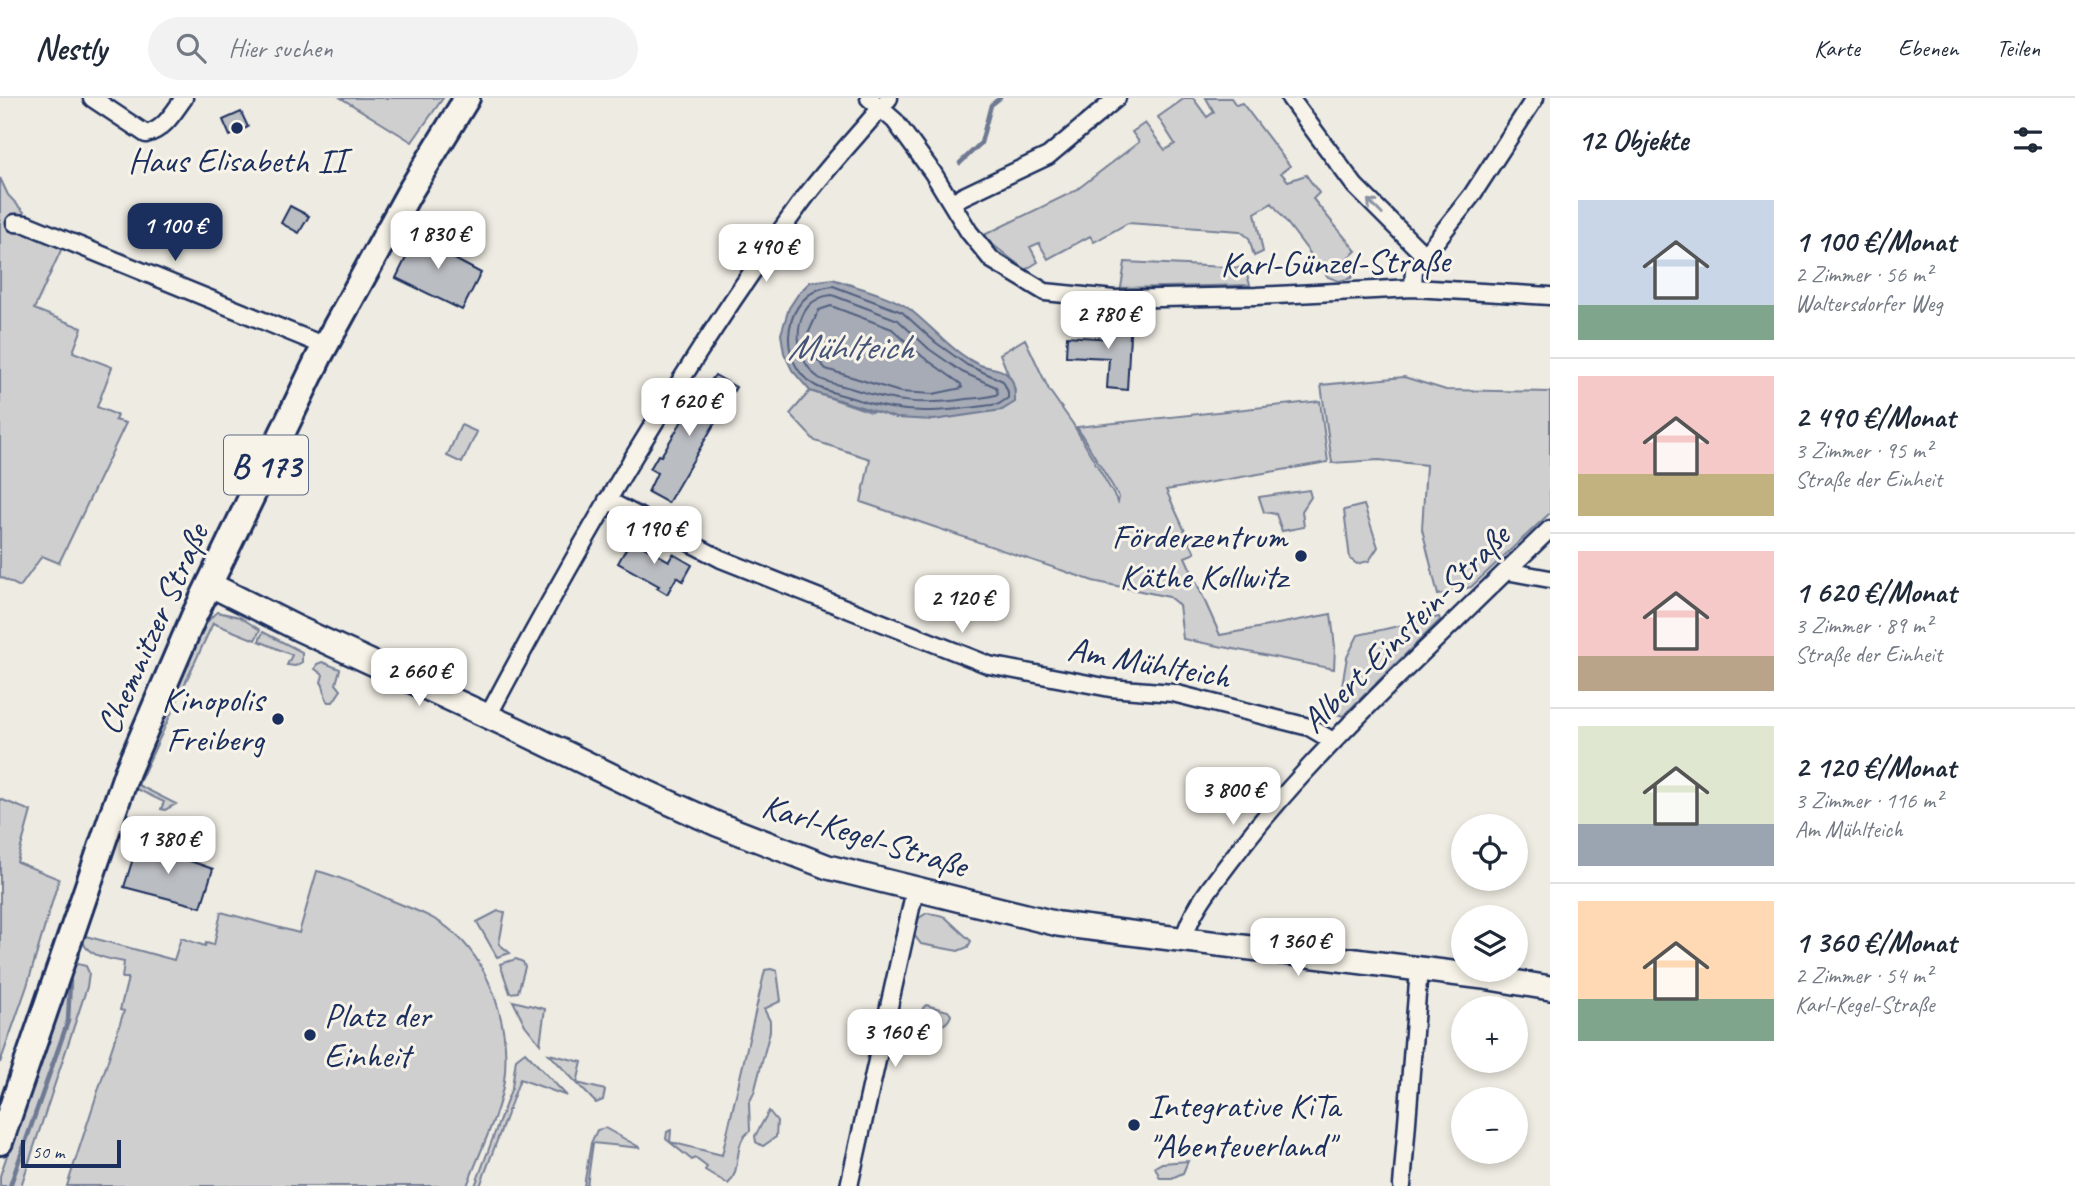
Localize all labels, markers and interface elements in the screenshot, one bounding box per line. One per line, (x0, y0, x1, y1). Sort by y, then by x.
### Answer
search box (148, 17, 638, 80)
text: Nestly (35, 27, 106, 69)
icon: search (172, 29, 210, 67)
text: Hier suchen (228, 32, 333, 65)
text: Karte (1814, 33, 1860, 63)
text: Ebenen (1898, 33, 1958, 63)
text: Teilen (1996, 33, 2040, 63)
marker: Haus Elisabeth II (229, 120, 245, 136)
text: 12 Objekte (1578, 121, 1688, 159)
icon: filters (2009, 121, 2047, 159)
place label: Haus Elisabeth II (128, 138, 353, 183)
one-way arrow (1366, 199, 1383, 216)
pin: 1 100 € (110, 204, 240, 263)
text: 1 100 € (144, 211, 206, 240)
pin: 1 830 € (373, 212, 503, 271)
text: 1 830 € (407, 219, 469, 248)
text: 1 100 €/Monat (1795, 222, 1956, 260)
pin: 2 490 € (701, 225, 831, 284)
icon: home (1634, 228, 1718, 312)
text: 2 490 € (735, 232, 797, 261)
street label: Karl-Günzel-Straße (1220, 238, 1453, 287)
text: 2 Zimmer · 56 m² (1795, 260, 1932, 289)
text: Waltersdorfer Weg (1795, 289, 1942, 318)
pin: 2 780 € (1043, 292, 1173, 351)
text: 2 780 € (1077, 299, 1139, 328)
water label: Mühlteich (788, 323, 916, 370)
pin: 1 620 € (624, 378, 754, 438)
text: 1 620 € (657, 386, 721, 415)
text: 2 490 €/Monat (1795, 398, 1955, 436)
icon: home (1634, 404, 1718, 488)
road number: B 173 (224, 436, 308, 494)
text: 3 Zimmer · 95 m² (1795, 436, 1932, 465)
text: Straße der Einheit (1795, 465, 1942, 494)
pin: 1 190 € (589, 506, 719, 566)
street label: Albert-Einstein-Straße (1291, 512, 1521, 742)
text: 1 190 € (623, 514, 685, 543)
place label: Förderzentrum Käthe Kollwitz (1112, 514, 1291, 599)
street label: Chemnitzer Straße (86, 515, 220, 741)
marker: Förderzentrum Käthe Kollwitz (1293, 548, 1309, 564)
text: 1 620 €/Monat (1795, 573, 1956, 611)
pin: 2 120 € (897, 575, 1027, 635)
icon: home (1634, 579, 1718, 663)
text: 2 120 € (931, 583, 993, 612)
text: 3 Zimmer · 89 m² (1795, 611, 1932, 640)
street label: Am Mühlteich (1064, 626, 1236, 699)
text: Straße der Einheit (1795, 640, 1942, 669)
pin: 2 660 € (354, 648, 484, 708)
text: 2 660 € (387, 656, 451, 685)
place label: Kinopolis Freiberg (162, 677, 267, 762)
marker: Kinopolis Freiberg (270, 711, 286, 727)
text: 2 120 €/Monat (1795, 748, 1956, 786)
icon: home (1634, 754, 1718, 838)
pin: 3 800 € (1168, 768, 1298, 827)
text: 3 800 € (1202, 775, 1264, 804)
street label: Karl-Kegel-Straße (757, 783, 975, 889)
text: 3 Zimmer · 116 m² (1795, 786, 1942, 815)
map controls (1451, 814, 1528, 1164)
button: locate (1451, 814, 1528, 891)
text: Am Mühlteich (1795, 815, 1903, 844)
pin: 1 380 € (103, 816, 233, 876)
text: 1 380 € (137, 824, 199, 853)
button: layers (1451, 905, 1528, 982)
pin: 1 360 € (1233, 918, 1363, 978)
text: 1 360 €/Monat (1795, 923, 1956, 961)
text: 1 360 € (1266, 926, 1330, 955)
icon: home (1634, 929, 1718, 1013)
text: 2 Zimmer · 54 m² (1795, 961, 1932, 990)
text: Karl-Kegel-Straße (1795, 990, 1935, 1019)
place label: Platz der Einheit (324, 993, 433, 1078)
button: + (1451, 996, 1528, 1073)
pin: 3 160 € (830, 1010, 960, 1069)
text: 3 160 € (863, 1017, 927, 1046)
marker: Platz der Einheit (302, 1027, 318, 1043)
place label: Integrative KiTa "Abenteuerland" (1148, 1083, 1342, 1168)
button: − (1451, 1087, 1528, 1164)
marker: Integrative KiTa "Abenteuerland" (1126, 1117, 1142, 1133)
scale bar (21, 1137, 121, 1169)
text: 50 m (32, 1140, 64, 1164)

